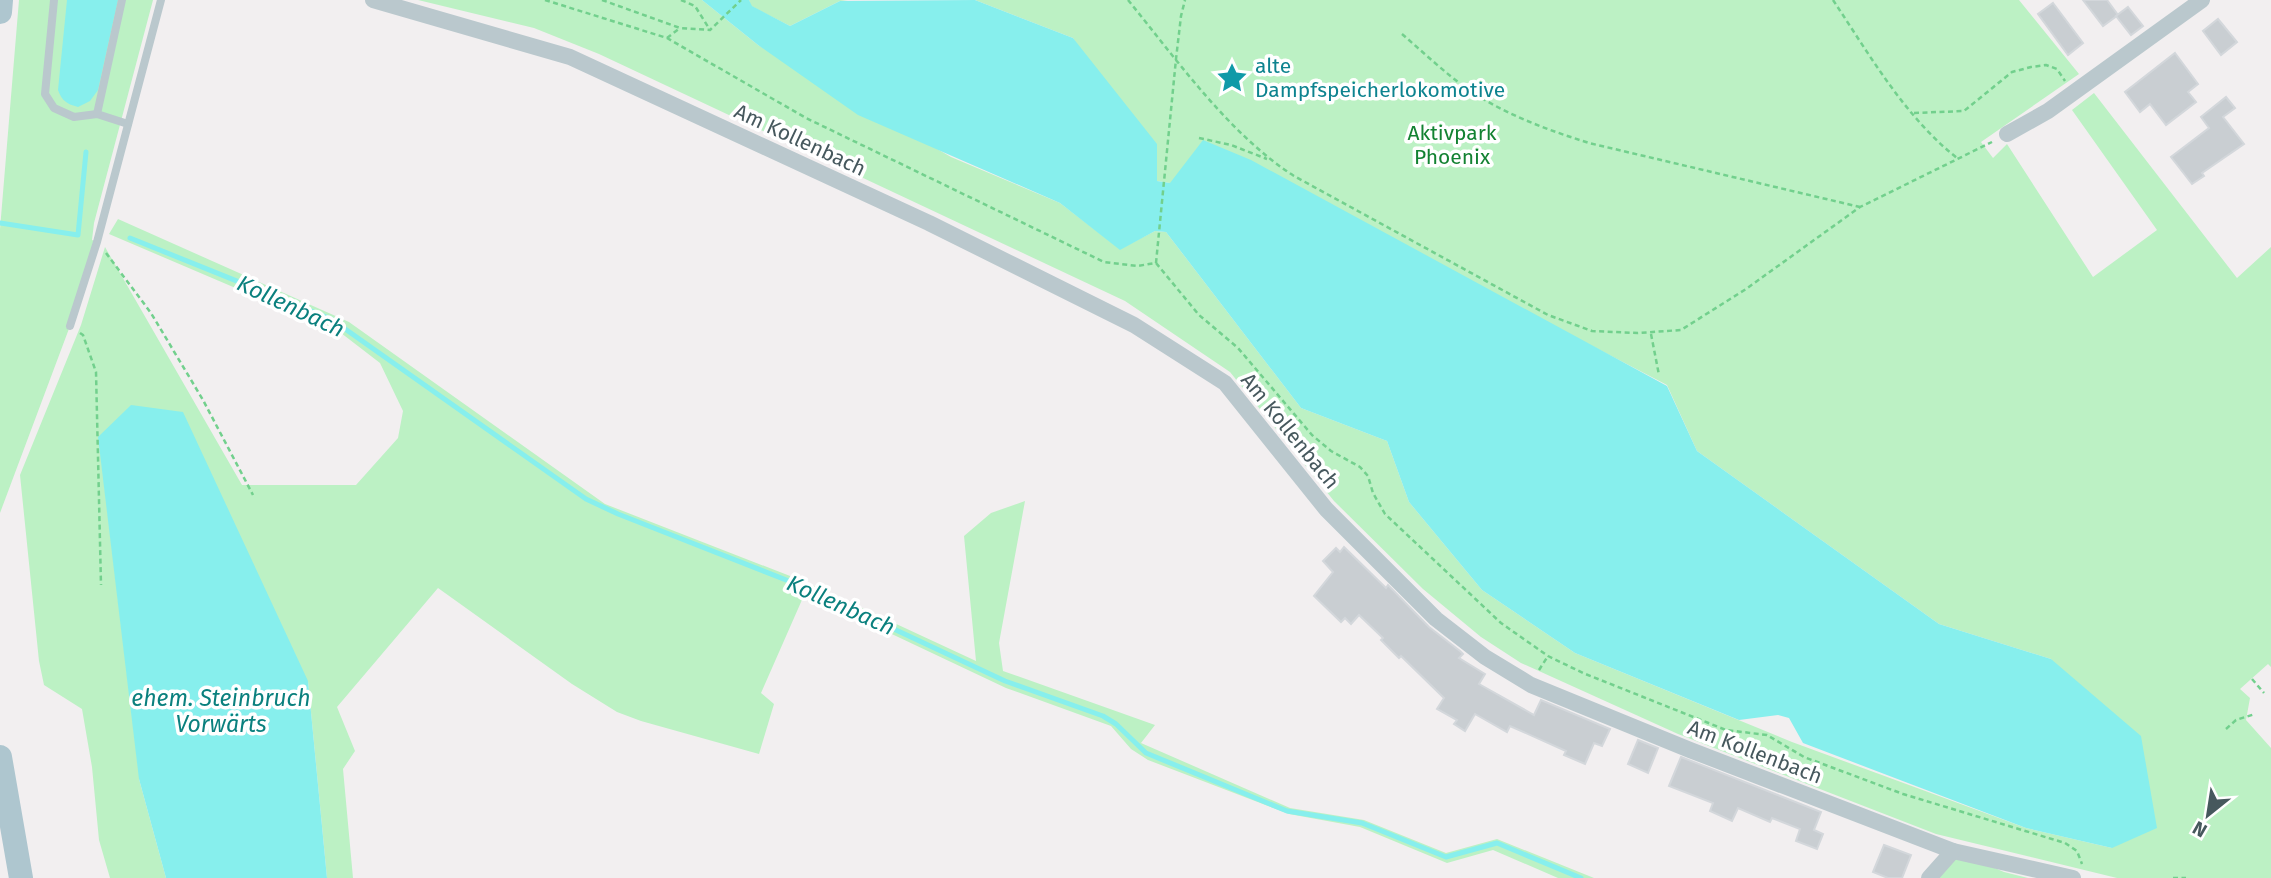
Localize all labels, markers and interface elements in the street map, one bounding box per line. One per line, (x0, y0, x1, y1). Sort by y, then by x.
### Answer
place label: alte Dampfspeicherlokomotive (1255, 53, 1505, 103)
place icon: alte Dampfspeicherlokomotive (1215, 61, 1249, 95)
street label: Am Kollenbach (730, 98, 870, 182)
park label: Aktivpark Phoenix (1407, 120, 1497, 170)
water label: Kollenbach (233, 269, 349, 343)
street label: Am Kollenbach (1235, 368, 1345, 494)
water label: Kollenbach (783, 569, 899, 641)
water label: ehem. Steinbruch Vorwärts (131, 684, 311, 738)
street label: Am Kollenbach (1684, 714, 1826, 790)
north arrow (2173, 780, 2243, 850)
text: N (2189, 816, 2211, 842)

